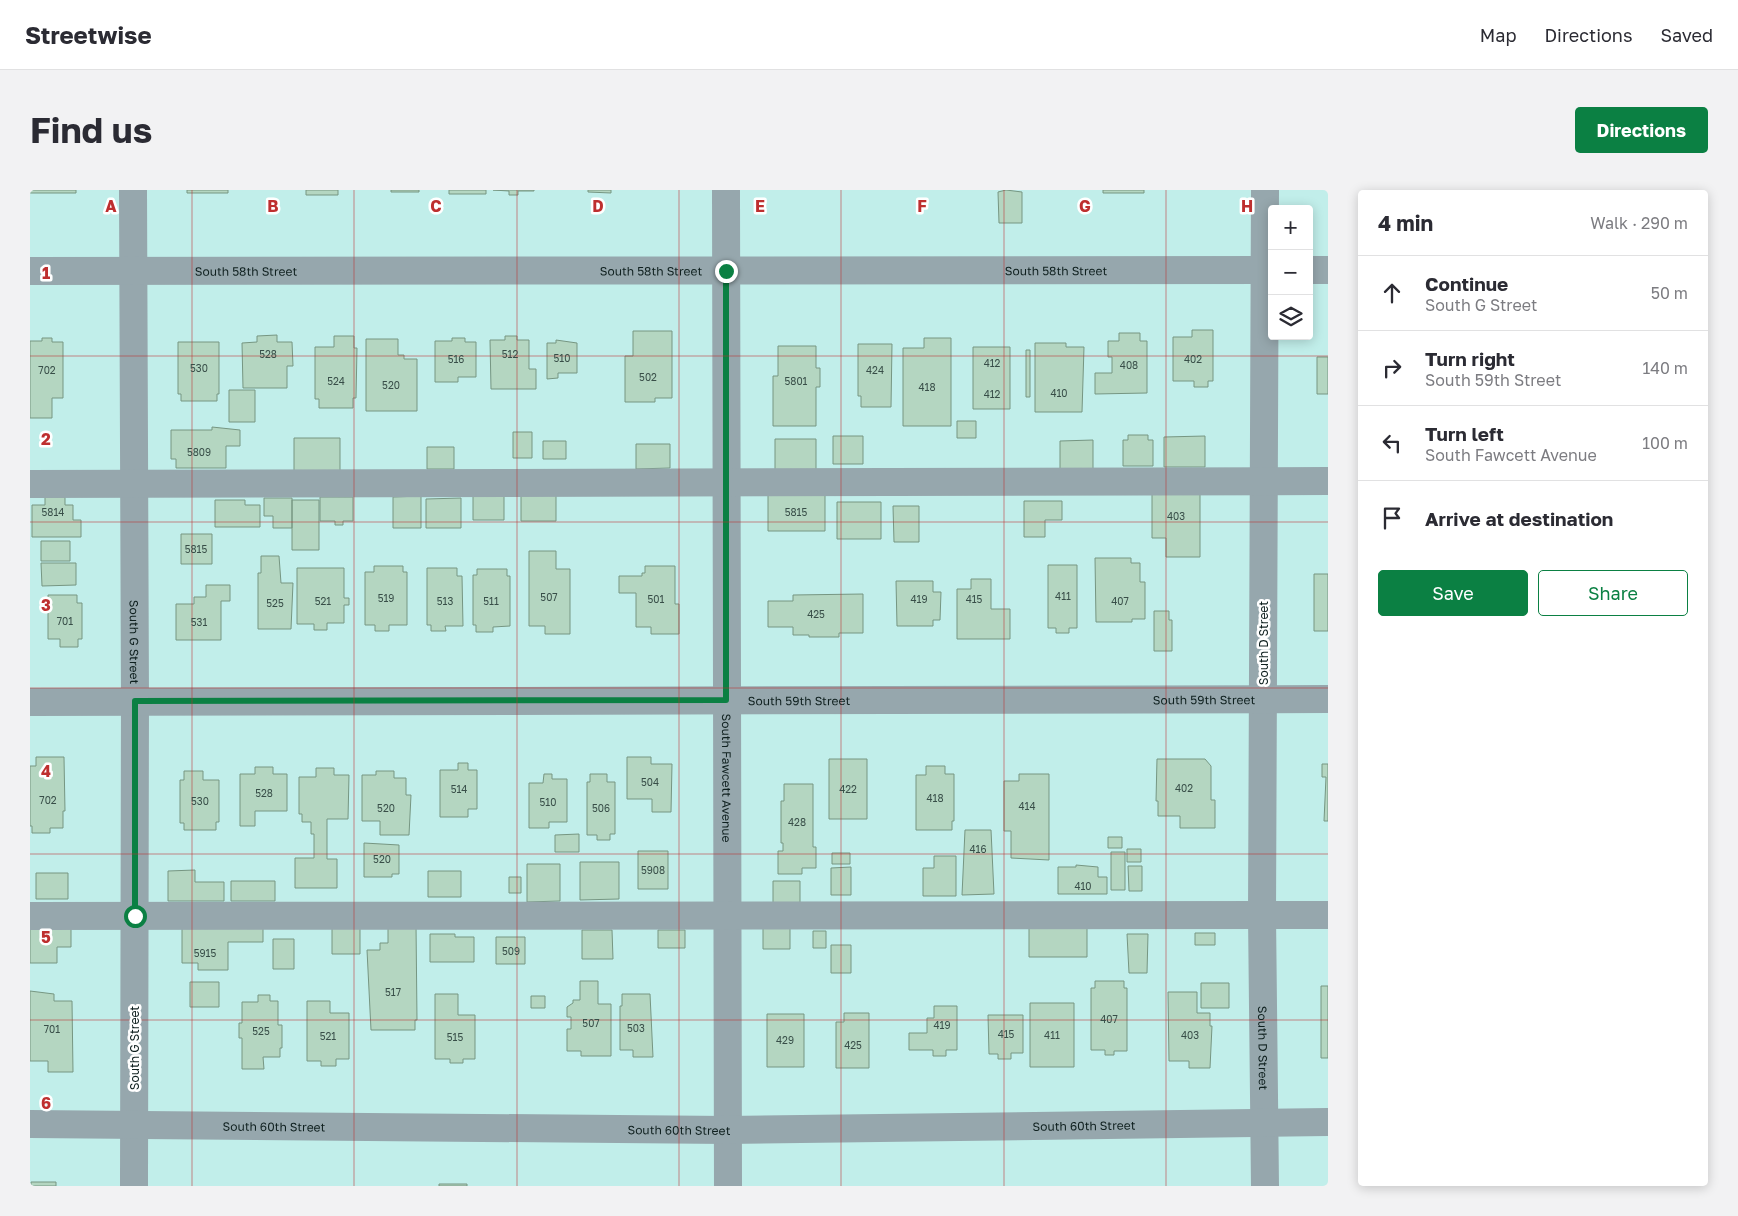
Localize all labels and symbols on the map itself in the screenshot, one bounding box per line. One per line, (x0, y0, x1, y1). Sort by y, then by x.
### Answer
text: A (105, 196, 117, 216)
text: B (267, 196, 279, 216)
text: C (430, 196, 442, 216)
text: D (592, 196, 604, 216)
text: E (755, 196, 765, 216)
text: F (917, 196, 927, 216)
text: G (1079, 196, 1091, 216)
text: H (1241, 196, 1253, 216)
route end (715, 260, 738, 283)
text: 1 (42, 263, 50, 283)
street label: South 58th Street (195, 263, 297, 278)
street label: South 58th Street (600, 263, 702, 278)
street label: South 58th Street (1005, 263, 1107, 278)
house number: 528 (259, 348, 277, 360)
house number: 512 (502, 348, 518, 360)
house number: 510 (554, 352, 570, 364)
house number: 516 (448, 353, 464, 365)
house number: 402 (1184, 353, 1202, 365)
house number: 412 (984, 357, 1001, 369)
house number: 408 (1120, 359, 1138, 371)
house number: 530 (190, 362, 208, 374)
house number: 702 (38, 364, 56, 376)
house number: 424 (866, 364, 884, 376)
house number: 502 (639, 371, 657, 383)
house number: 524 (327, 375, 345, 387)
house number: 5801 (785, 375, 808, 387)
house number: 520 (382, 379, 400, 391)
house number: 418 (918, 381, 936, 393)
house number: 410 (1050, 387, 1068, 399)
house number: 412 (984, 388, 1001, 400)
text: 2 (41, 429, 51, 449)
house number: 5809 (187, 446, 211, 458)
house number: 5814 (42, 506, 64, 518)
house number: 5815 (785, 506, 807, 518)
house number: 403 (1167, 510, 1185, 522)
house number: 5815 (185, 543, 207, 555)
house number: 411 (1055, 590, 1071, 602)
house number: 507 (540, 591, 558, 603)
house number: 519 (378, 592, 394, 604)
house number: 501 (648, 593, 665, 605)
house number: 419 (911, 593, 928, 605)
house number: 415 (966, 593, 983, 605)
text: 3 (41, 595, 51, 615)
house number: 521 (315, 595, 331, 607)
house number: 513 (437, 595, 453, 607)
house number: 511 (483, 595, 499, 607)
house number: 407 (1111, 595, 1129, 607)
house number: 525 (266, 597, 284, 609)
street label: South G Street (127, 600, 142, 684)
street label: South D Street (1256, 601, 1271, 685)
house number: 425 (807, 608, 825, 620)
house number: 701 (57, 615, 73, 627)
house number: 531 (191, 616, 207, 628)
street label: South 59th Street (1153, 692, 1255, 707)
street label: South 59th Street (748, 693, 850, 708)
street label: South Fawcett Avenue (720, 713, 735, 843)
text: 4 (41, 761, 51, 781)
house number: 504 (641, 776, 659, 788)
house number: 402 (1175, 782, 1193, 794)
house number: 514 (451, 783, 467, 795)
house number: 422 (839, 783, 857, 795)
house number: 528 (255, 787, 273, 799)
house number: 418 (926, 792, 944, 804)
house number: 702 (39, 794, 57, 806)
house number: 530 (191, 795, 209, 807)
house number: 510 (540, 796, 556, 808)
house number: 414 (1018, 800, 1036, 812)
house number: 520 (377, 802, 395, 814)
house number: 506 (592, 802, 610, 814)
house number: 428 (788, 816, 806, 828)
house number: 416 (970, 843, 987, 855)
house number: 520 (373, 853, 391, 865)
house number: 5908 (641, 864, 665, 876)
house number: 410 (1074, 880, 1092, 892)
route start (124, 905, 147, 928)
text: 5 (41, 927, 51, 947)
house number: 509 (502, 945, 520, 957)
house number: 5915 (194, 947, 216, 959)
house number: 517 (385, 986, 401, 998)
street label: South G Street (127, 1006, 142, 1090)
street label: South D Street (1256, 1006, 1271, 1090)
house number: 407 (1100, 1013, 1118, 1025)
house number: 507 (582, 1017, 600, 1029)
house number: 419 (934, 1019, 951, 1031)
house number: 503 (627, 1022, 645, 1034)
house number: 701 (44, 1023, 60, 1035)
house number: 525 (252, 1025, 270, 1037)
house number: 415 (998, 1028, 1015, 1040)
house number: 411 (1044, 1029, 1060, 1041)
house number: 403 (1181, 1029, 1199, 1041)
house number: 521 (320, 1030, 336, 1042)
house number: 515 (447, 1031, 463, 1043)
house number: 429 (776, 1034, 794, 1046)
house number: 425 (844, 1039, 862, 1051)
text: 6 (41, 1093, 51, 1113)
street label: South 60th Street (1032, 1117, 1136, 1133)
street label: South 60th Street (222, 1118, 326, 1134)
street label: South 60th Street (627, 1122, 731, 1138)

